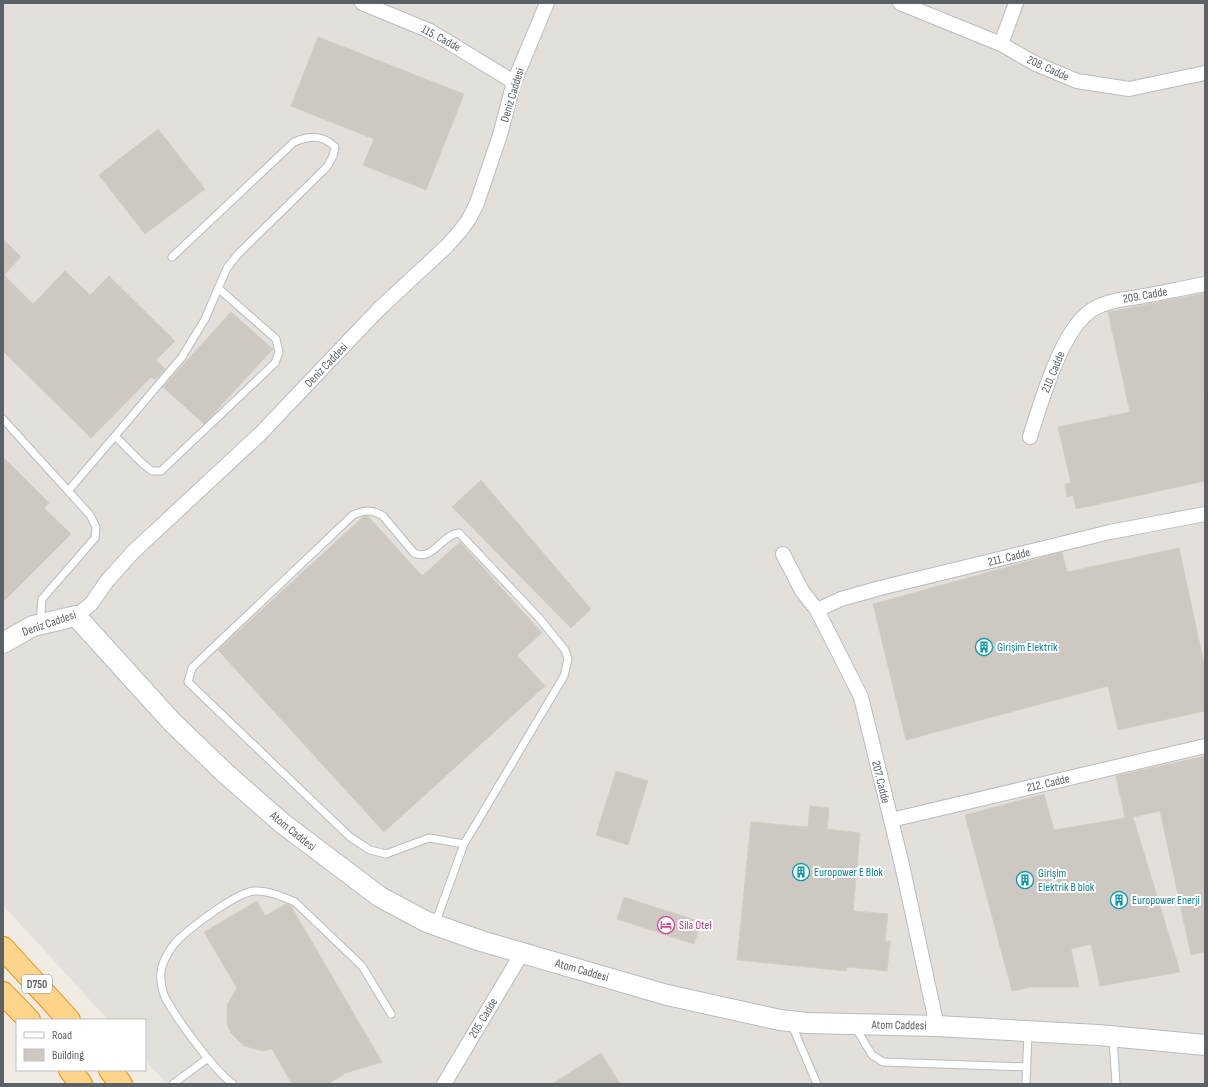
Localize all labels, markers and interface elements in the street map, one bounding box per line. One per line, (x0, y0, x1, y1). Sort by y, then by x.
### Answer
street label: 115. Cadde (419, 22, 463, 55)
street label: 208. Cadde (1024, 52, 1071, 85)
street label: Deniz Caddesi (497, 66, 528, 124)
street label: 209. Cadde (1122, 284, 1169, 307)
street label: Deniz Caddesi (302, 340, 351, 391)
street label: 210. Cadde (1038, 349, 1069, 395)
street label: 211. Cadde (986, 545, 1032, 570)
street label: Deniz Caddesi (20, 607, 78, 640)
building icon: Girişim Elektrik (974, 637, 994, 657)
place label: Girişim Elektrik (997, 640, 1058, 655)
street label: 207. Cadde (868, 759, 893, 805)
street label: 212. Cadde (1025, 771, 1071, 796)
street label: Atom Caddesi (266, 808, 319, 855)
building icon: Europower E Blok (791, 862, 811, 882)
place label: Europower E Blok (814, 865, 883, 880)
place label: Girişim Elektrik B blok (1038, 866, 1095, 895)
building icon: Girişim Elektrik B blok (1015, 870, 1035, 890)
building icon: Europower Enerji (1109, 890, 1129, 910)
place label: Europower Enerji (1132, 893, 1200, 908)
hotel icon: Sila Otel (656, 915, 676, 935)
place label: Sila Otel (679, 918, 712, 933)
street label: Atom Caddesi (552, 955, 610, 985)
road number: D750 (22, 975, 52, 993)
street label: 205. Cadde (466, 995, 501, 1041)
street label: Atom Caddesi (870, 1018, 927, 1033)
legend (16, 1019, 146, 1071)
text: Road (52, 1028, 72, 1043)
text: Building (52, 1048, 84, 1063)

